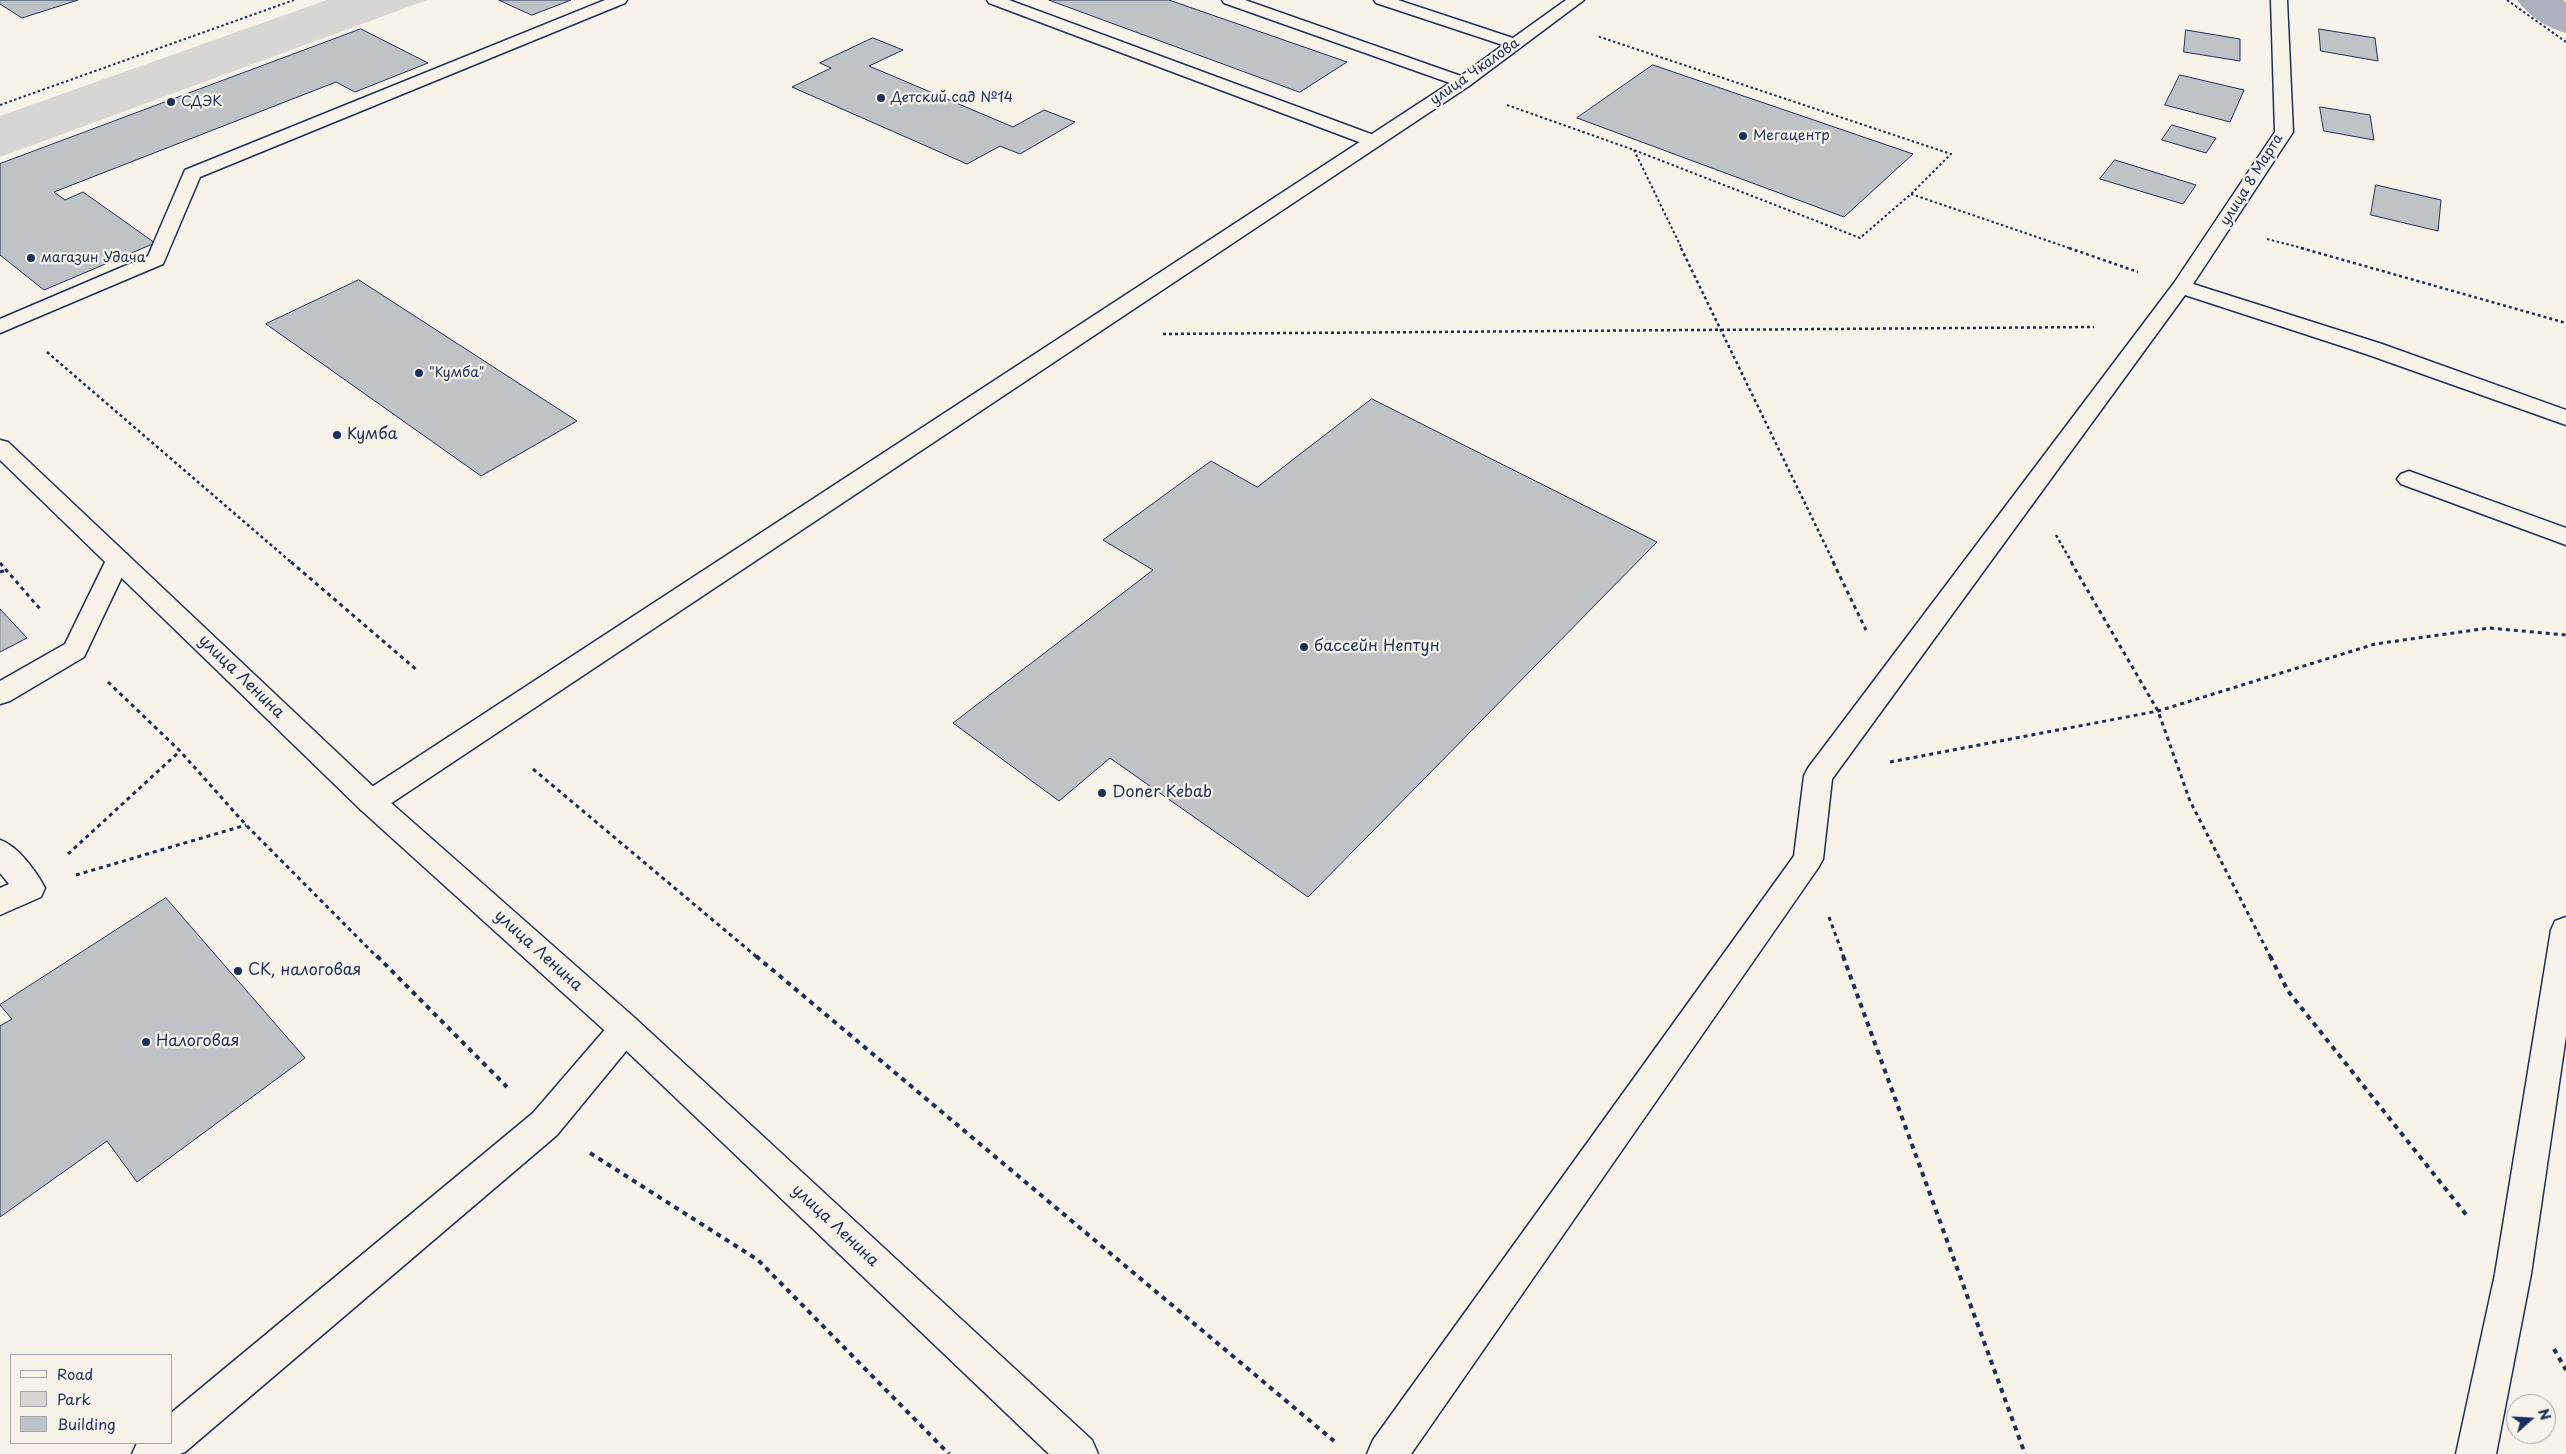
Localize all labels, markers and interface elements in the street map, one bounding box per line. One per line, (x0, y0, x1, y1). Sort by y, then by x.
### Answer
street label: улица Чкалова (1427, 35, 1523, 109)
place label: Детский сад №14 (891, 90, 1013, 106)
marker: Детский сад №14 (875, 92, 887, 104)
place label: СДЭК (181, 94, 222, 110)
marker: СДЭК (165, 96, 177, 108)
place label: Мегацентр (1753, 128, 1830, 144)
marker: Мегацентр (1737, 130, 1749, 142)
street label: улица 8 Марта (2217, 131, 2287, 229)
place label: магазин Удача (41, 250, 146, 266)
marker: магазин Удача (25, 252, 37, 264)
place label: "Кумба" (429, 365, 484, 381)
marker: "Кумба" (413, 367, 425, 379)
place label: Кумба (347, 425, 398, 445)
marker: Кумба (331, 429, 343, 441)
street label: улица Ленина (194, 631, 288, 723)
place label: бассейн Нептун (1314, 637, 1440, 657)
marker: бассейн Нептун (1298, 641, 1310, 653)
place label: Doner Kebab (1112, 783, 1212, 803)
marker: Doner Kebab (1096, 787, 1108, 799)
street label: улица Ленина (490, 906, 586, 996)
place label: СК, налоговая (248, 961, 361, 981)
marker: СК, налоговая (232, 965, 244, 977)
place label: Налоговая (156, 1032, 239, 1052)
marker: Налоговая (140, 1036, 152, 1048)
street label: улица Ленина (788, 1181, 882, 1271)
legend (10, 1354, 172, 1444)
text: Road (57, 1362, 93, 1385)
text: Park (57, 1387, 91, 1410)
north arrow (2506, 1394, 2556, 1444)
text: N (2533, 1406, 2556, 1423)
text: Building (57, 1412, 116, 1435)

